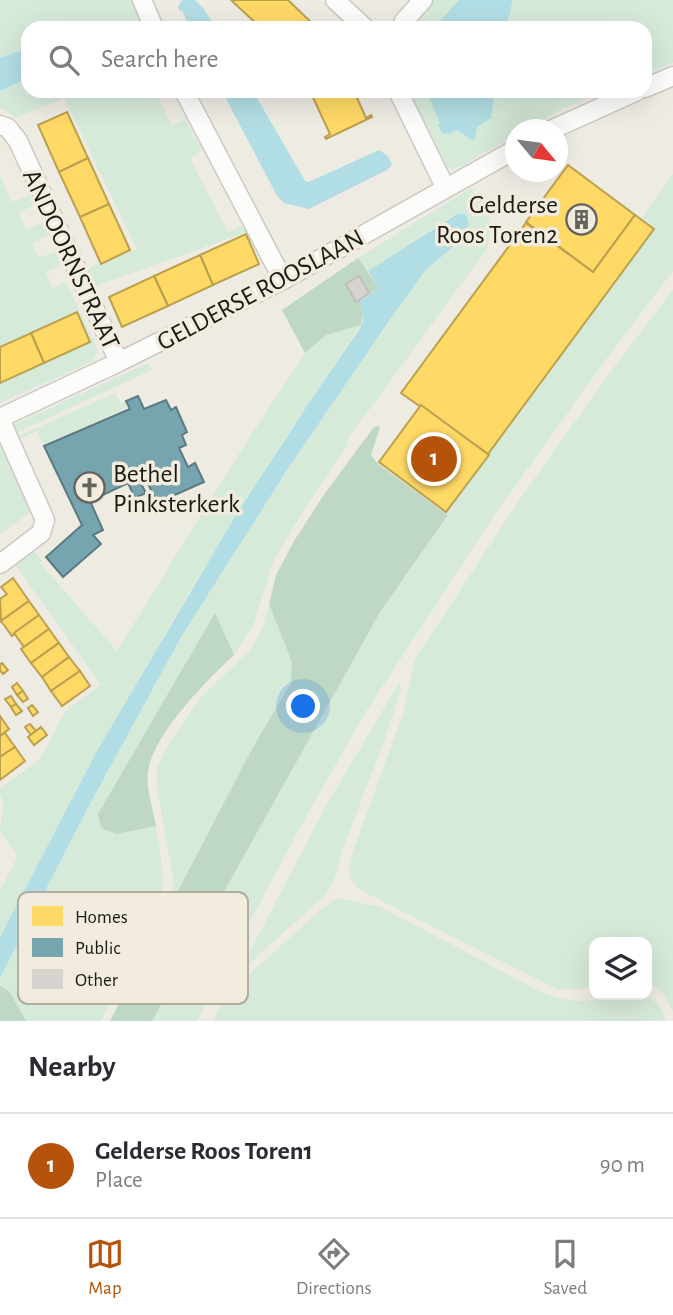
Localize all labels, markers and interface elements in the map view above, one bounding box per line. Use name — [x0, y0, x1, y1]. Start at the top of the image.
search box — [21, 21, 652, 98]
icon: search — [45, 41, 83, 79]
text: Search here — [101, 46, 219, 72]
north arrow — [505, 119, 568, 182]
street label: ANDOORNSTRAAT — [18, 165, 124, 354]
place label: Gelderse Roos Toren2 — [436, 192, 558, 248]
building icon: Gelderse Roos Toren2 — [564, 202, 598, 236]
street label: GELDERSE ROOSLAAN — [153, 224, 368, 355]
pin: 1 — [411, 433, 457, 485]
place label: Bethel Pinksterkerk — [113, 461, 240, 517]
church icon: Bethel Pinksterkerk — [73, 471, 107, 505]
your location — [286, 689, 320, 723]
legend — [18, 892, 248, 1004]
text: Homes — [75, 908, 128, 927]
map controls — [589, 937, 652, 1000]
button: layers — [589, 937, 652, 1000]
text: Public — [75, 939, 121, 958]
text: Other — [75, 971, 118, 990]
text: Nearby — [28, 1052, 116, 1082]
text: Gelderse Roos Toren1 — [95, 1138, 313, 1164]
text: 1 — [47, 1154, 55, 1177]
text: 90 m — [600, 1154, 645, 1177]
text: Place — [95, 1169, 143, 1192]
tab: Map — [86, 1235, 124, 1300]
tab: Directions — [296, 1235, 372, 1300]
tab: Saved — [544, 1235, 587, 1300]

